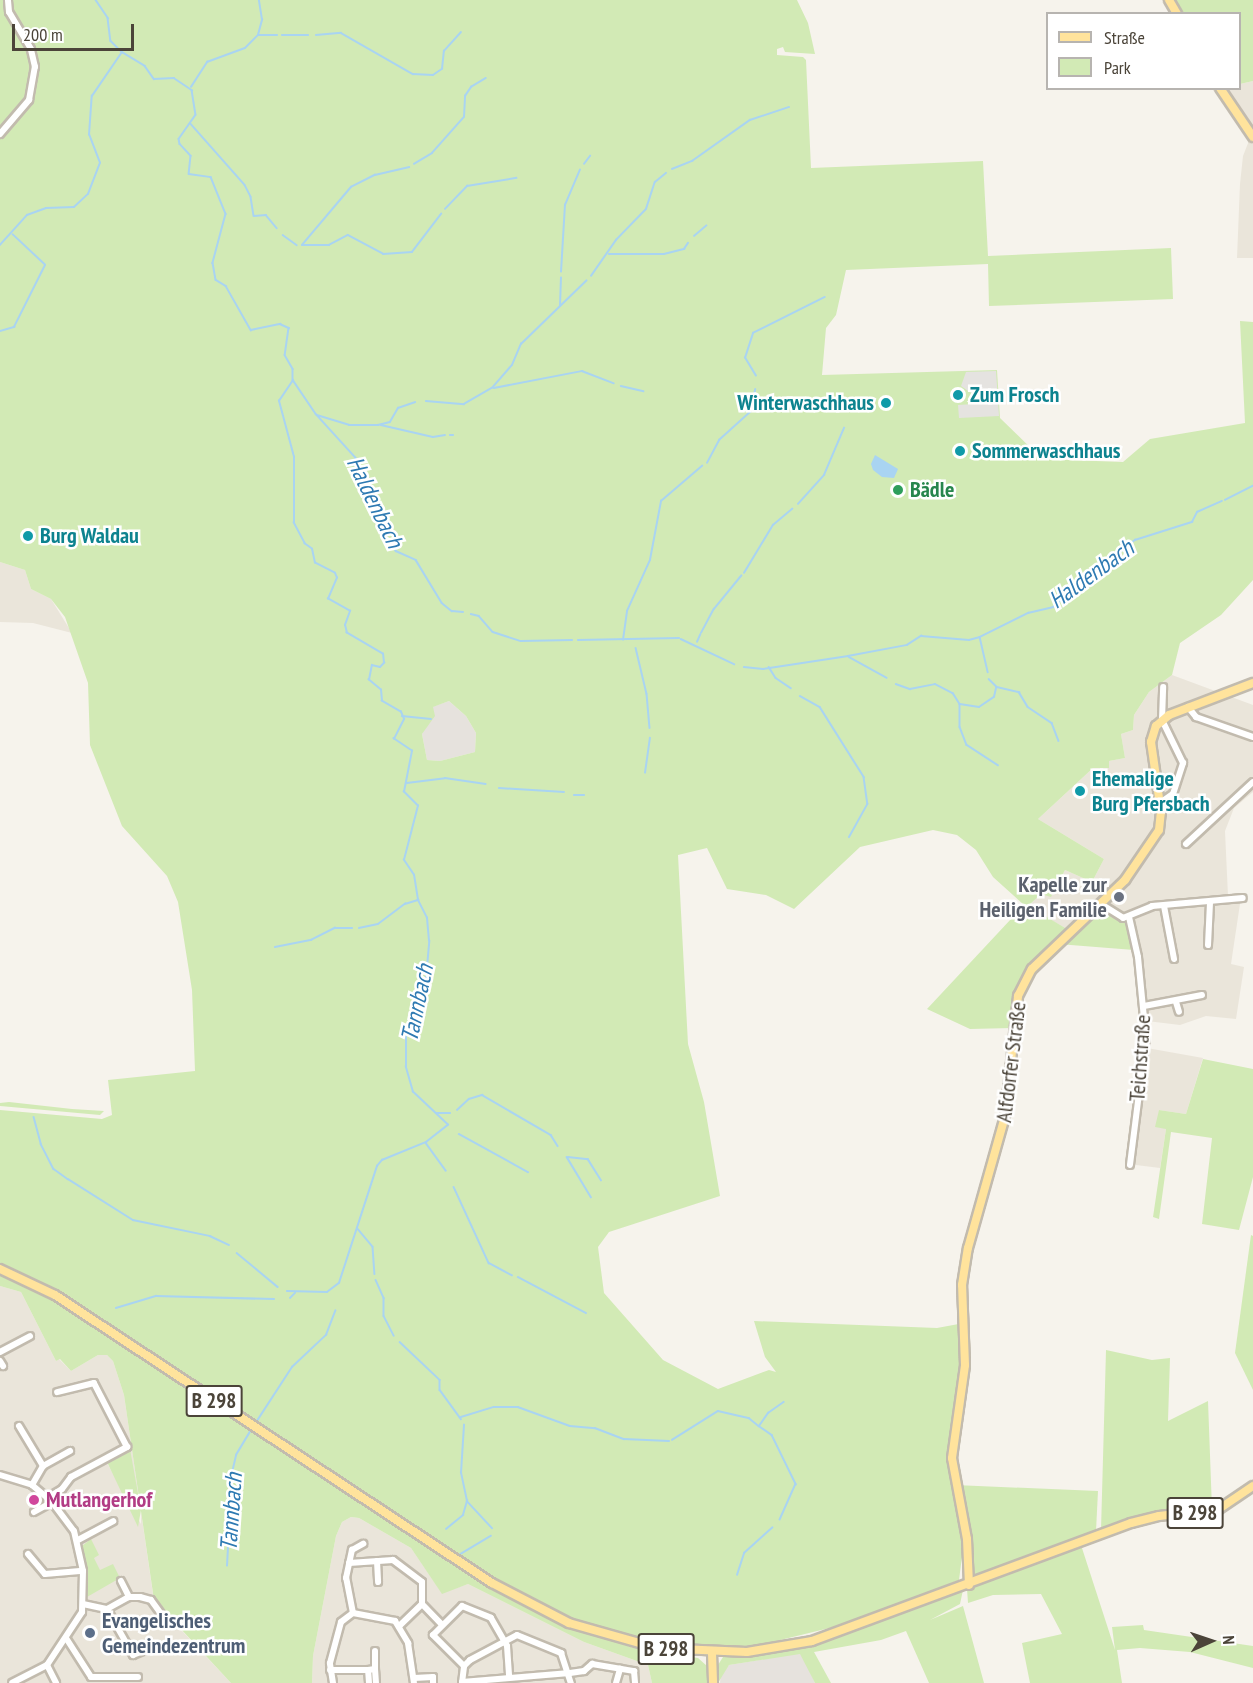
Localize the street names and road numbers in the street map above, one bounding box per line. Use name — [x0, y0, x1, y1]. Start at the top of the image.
street label: Alfdorfer Straße — [990, 1000, 1032, 1124]
street label: Teichstraße — [1124, 1014, 1156, 1102]
road number: B 298 — [186, 1383, 242, 1419]
road number: B 298 — [1166, 1495, 1224, 1531]
road number: B 298 — [638, 1631, 694, 1667]

